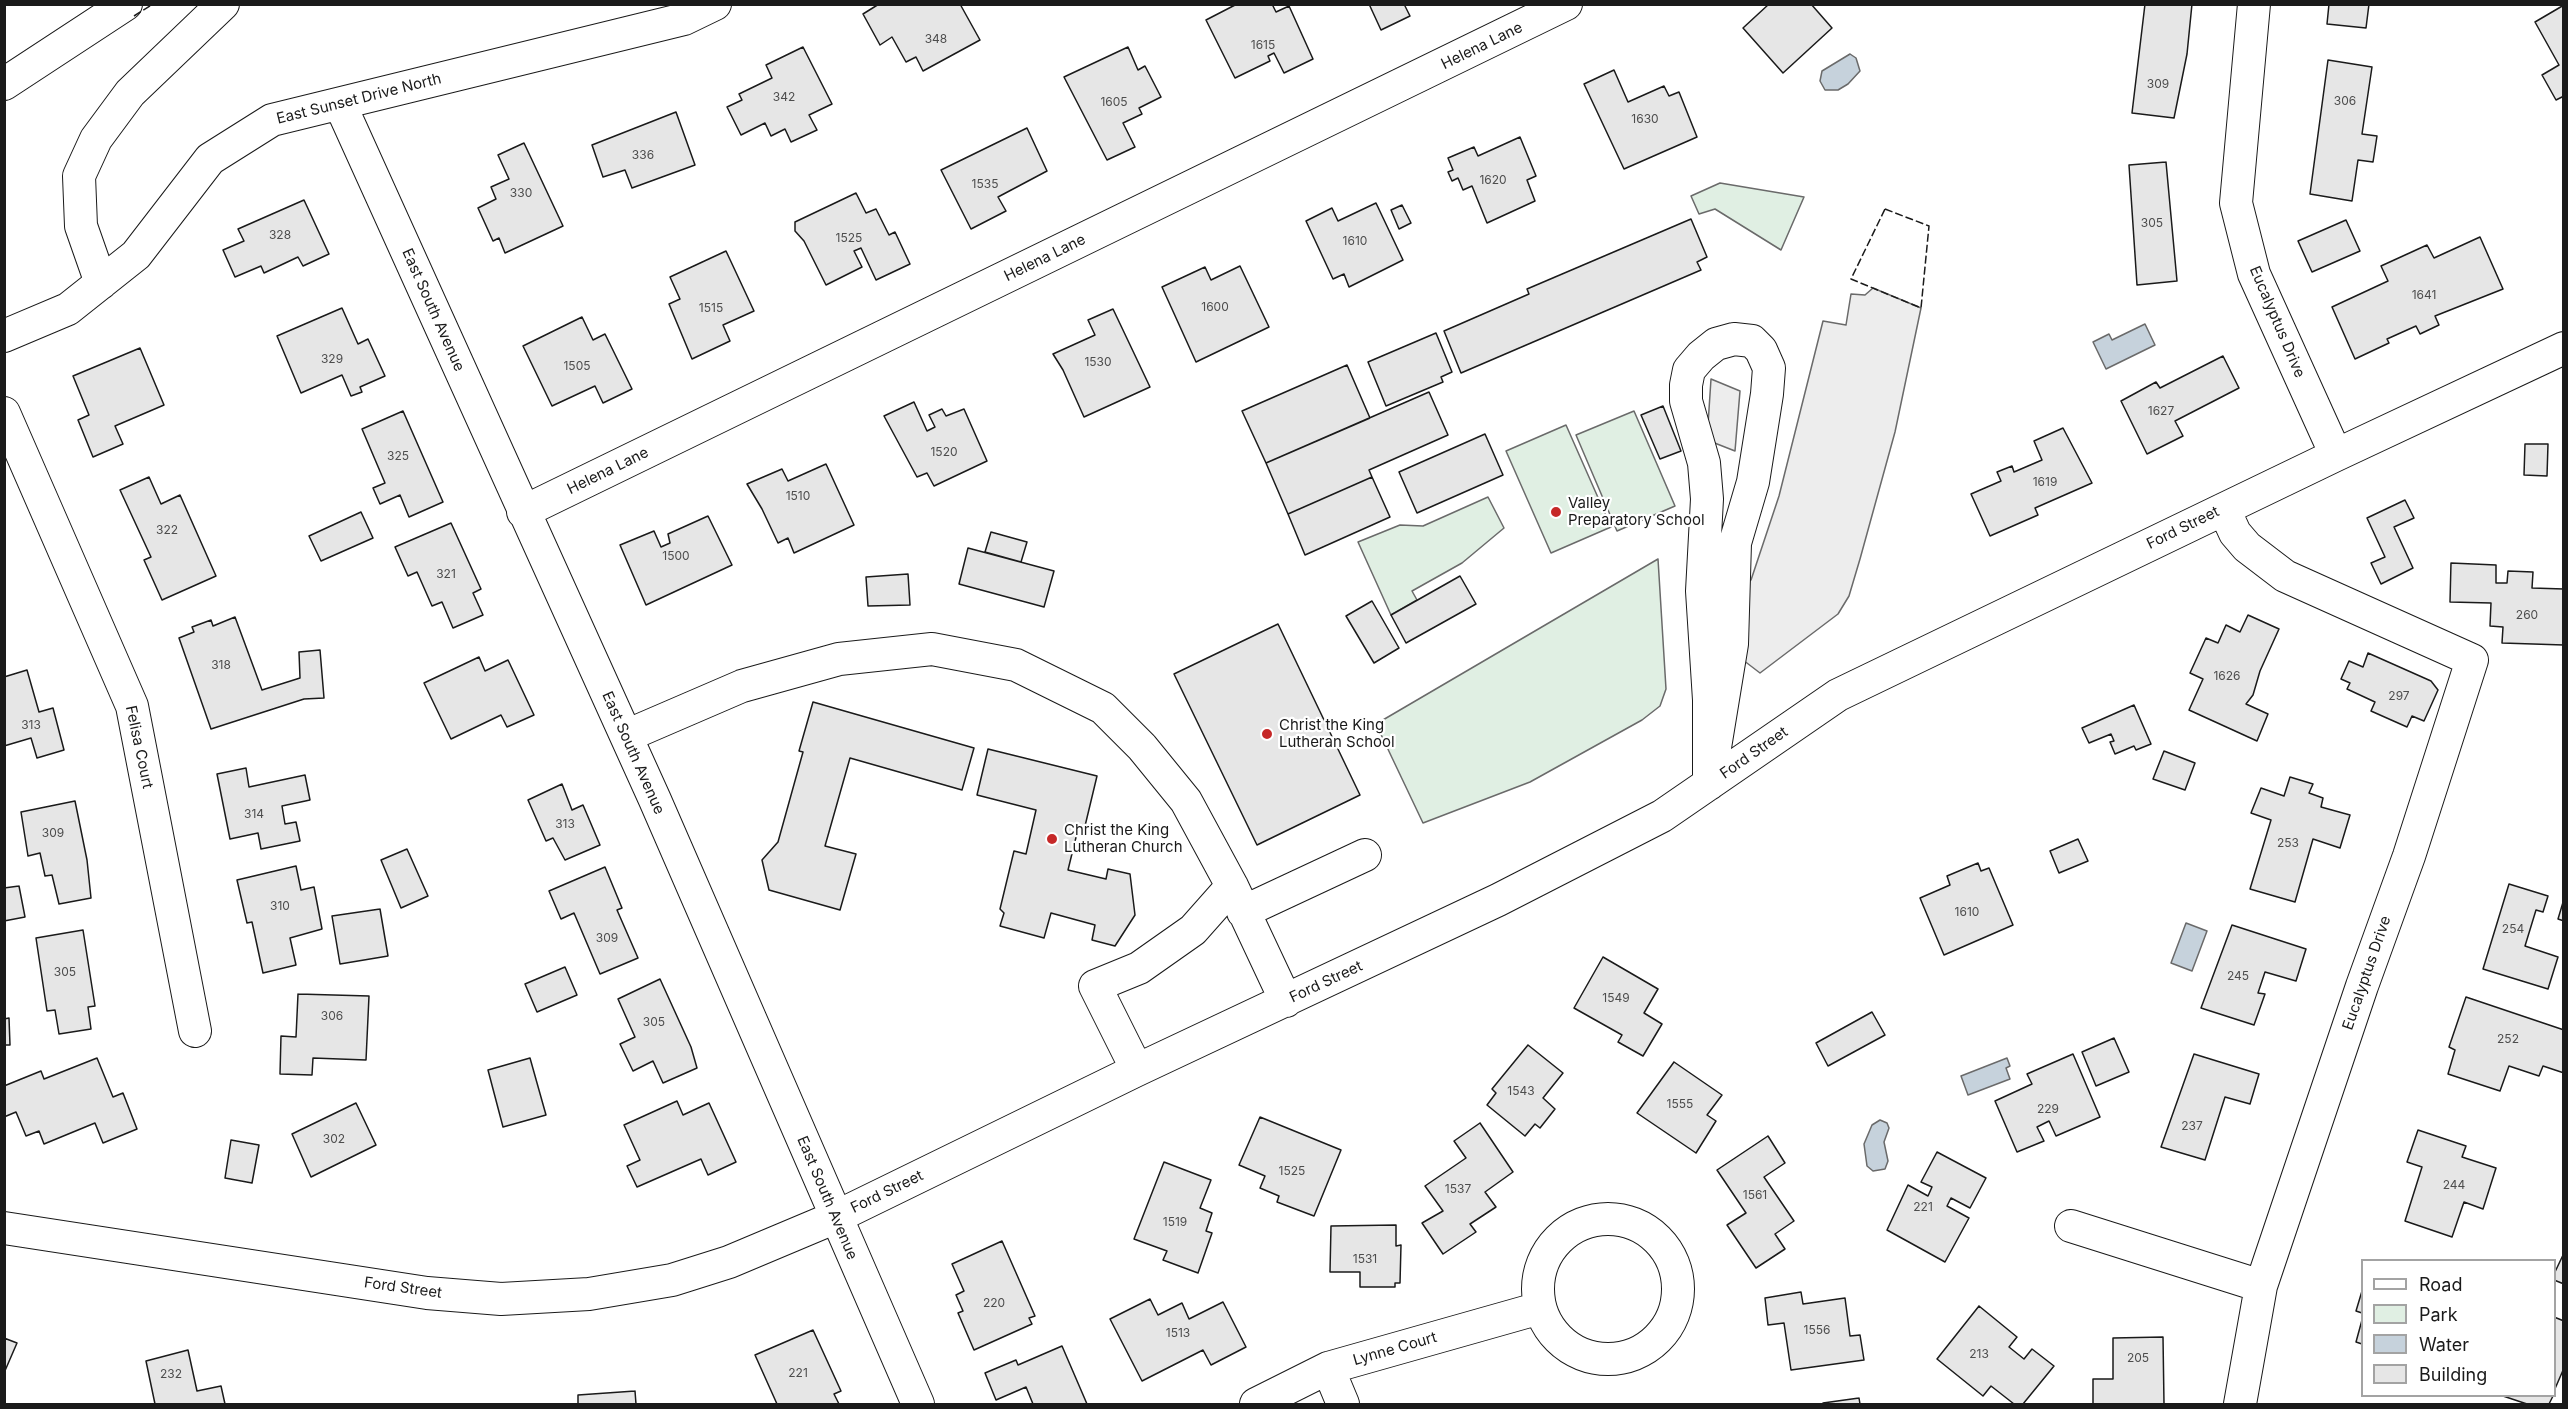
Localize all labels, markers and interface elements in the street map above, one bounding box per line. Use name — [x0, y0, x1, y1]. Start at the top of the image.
street label: Helena Lane — [1438, 19, 1526, 73]
house number: 348 — [925, 32, 947, 46]
house number: 1615 — [1251, 38, 1275, 52]
street label: East Sunset Drive North — [275, 70, 443, 128]
house number: 309 — [2147, 77, 2169, 91]
house number: 342 — [773, 90, 795, 104]
house number: 306 — [2334, 94, 2356, 108]
house number: 1605 — [1100, 95, 1128, 109]
house number: 1630 — [1631, 112, 1659, 126]
house number: 336 — [632, 148, 654, 162]
house number: 1620 — [1479, 173, 1507, 187]
house number: 1535 — [972, 177, 998, 191]
house number: 330 — [510, 186, 532, 200]
house number: 305 — [2141, 216, 2163, 230]
house number: 328 — [269, 228, 291, 242]
house number: 1525 — [836, 231, 862, 245]
street label: Helena Lane — [1001, 231, 1089, 285]
house number: 1610 — [1343, 234, 1367, 248]
street label: East South Avenue — [398, 246, 468, 374]
street label: Eucalyptus Drive — [2245, 263, 2309, 381]
house number: 1641 — [2412, 288, 2436, 302]
house number: 1600 — [1201, 300, 1229, 314]
house number: 1515 — [699, 301, 723, 315]
house number: 329 — [321, 352, 343, 366]
house number: 1530 — [1084, 355, 1112, 369]
house number: 1505 — [563, 359, 591, 373]
house number: 1627 — [2148, 404, 2174, 418]
street label: Helena Lane — [564, 444, 652, 498]
house number: 1520 — [930, 445, 958, 459]
house number: 325 — [387, 449, 409, 463]
house number: 1619 — [2033, 475, 2057, 489]
house number: 1510 — [786, 489, 810, 503]
place label: Valley Preparatory School — [1568, 494, 1705, 529]
street label: Ford Street — [2144, 503, 2222, 553]
marker: Valley Preparatory School — [1549, 505, 1563, 519]
house number: 322 — [156, 523, 178, 537]
house number: 1500 — [662, 549, 690, 563]
house number: 321 — [436, 567, 456, 581]
house number: 260 — [2516, 608, 2538, 622]
house number: 318 — [211, 658, 231, 672]
house number: 1626 — [2213, 669, 2241, 683]
street label: East South Avenue — [598, 689, 668, 817]
house number: 297 — [2388, 689, 2410, 703]
street label: Felisa Court — [121, 704, 157, 790]
place label: Christ the King Lutheran School — [1279, 716, 1395, 751]
house number: 313 — [21, 718, 41, 732]
street label: Ford Street — [1717, 723, 1791, 783]
marker: Christ the King Lutheran School — [1260, 727, 1274, 741]
house number: 314 — [244, 807, 264, 821]
house number: 313 — [555, 817, 575, 831]
place label: Christ the King Lutheran Church — [1064, 821, 1183, 856]
house number: 309 — [42, 826, 64, 840]
marker: Christ the King Lutheran Church — [1045, 832, 1059, 846]
house number: 253 — [2277, 836, 2299, 850]
house number: 310 — [270, 899, 290, 913]
house number: 1610 — [1955, 905, 1979, 919]
street label: Eucalyptus Drive — [2339, 914, 2395, 1032]
house number: 254 — [2502, 922, 2524, 936]
house number: 309 — [596, 931, 618, 945]
street label: Ford Street — [1287, 957, 1365, 1007]
house number: 305 — [54, 965, 76, 979]
house number: 245 — [2227, 969, 2249, 983]
house number: 1549 — [1602, 991, 1630, 1005]
house number: 306 — [321, 1009, 343, 1023]
house number: 305 — [643, 1015, 665, 1029]
house number: 252 — [2497, 1032, 2519, 1046]
house number: 1543 — [1507, 1084, 1535, 1098]
house number: 1555 — [1667, 1097, 1693, 1111]
house number: 229 — [2037, 1102, 2059, 1116]
house number: 237 — [2181, 1119, 2203, 1133]
house number: 302 — [323, 1132, 345, 1146]
street label: East South Avenue — [793, 1133, 861, 1263]
house number: 1525 — [1279, 1164, 1305, 1178]
street label: Ford Street — [848, 1167, 926, 1217]
house number: 244 — [2443, 1178, 2465, 1192]
house number: 1537 — [1445, 1182, 1471, 1196]
house number: 1561 — [1743, 1188, 1767, 1202]
house number: 221 — [1913, 1200, 1933, 1214]
house number: 1519 — [1163, 1215, 1187, 1229]
house number: 1531 — [1353, 1252, 1377, 1266]
legend — [2361, 1259, 2556, 1397]
street label: Ford Street — [363, 1274, 443, 1302]
text: Road — [2419, 1274, 2462, 1295]
house number: 220 — [983, 1296, 1005, 1310]
text: Park — [2419, 1304, 2458, 1325]
house number: 1556 — [1804, 1323, 1830, 1337]
house number: 1513 — [1166, 1326, 1190, 1340]
street label: Lynne Court — [1351, 1328, 1439, 1370]
text: Water — [2419, 1334, 2469, 1355]
house number: 213 — [1969, 1347, 1989, 1361]
house number: 205 — [2127, 1351, 2149, 1365]
text: Building — [2419, 1364, 2487, 1385]
house number: 221 — [788, 1366, 808, 1380]
house number: 232 — [160, 1367, 182, 1381]

